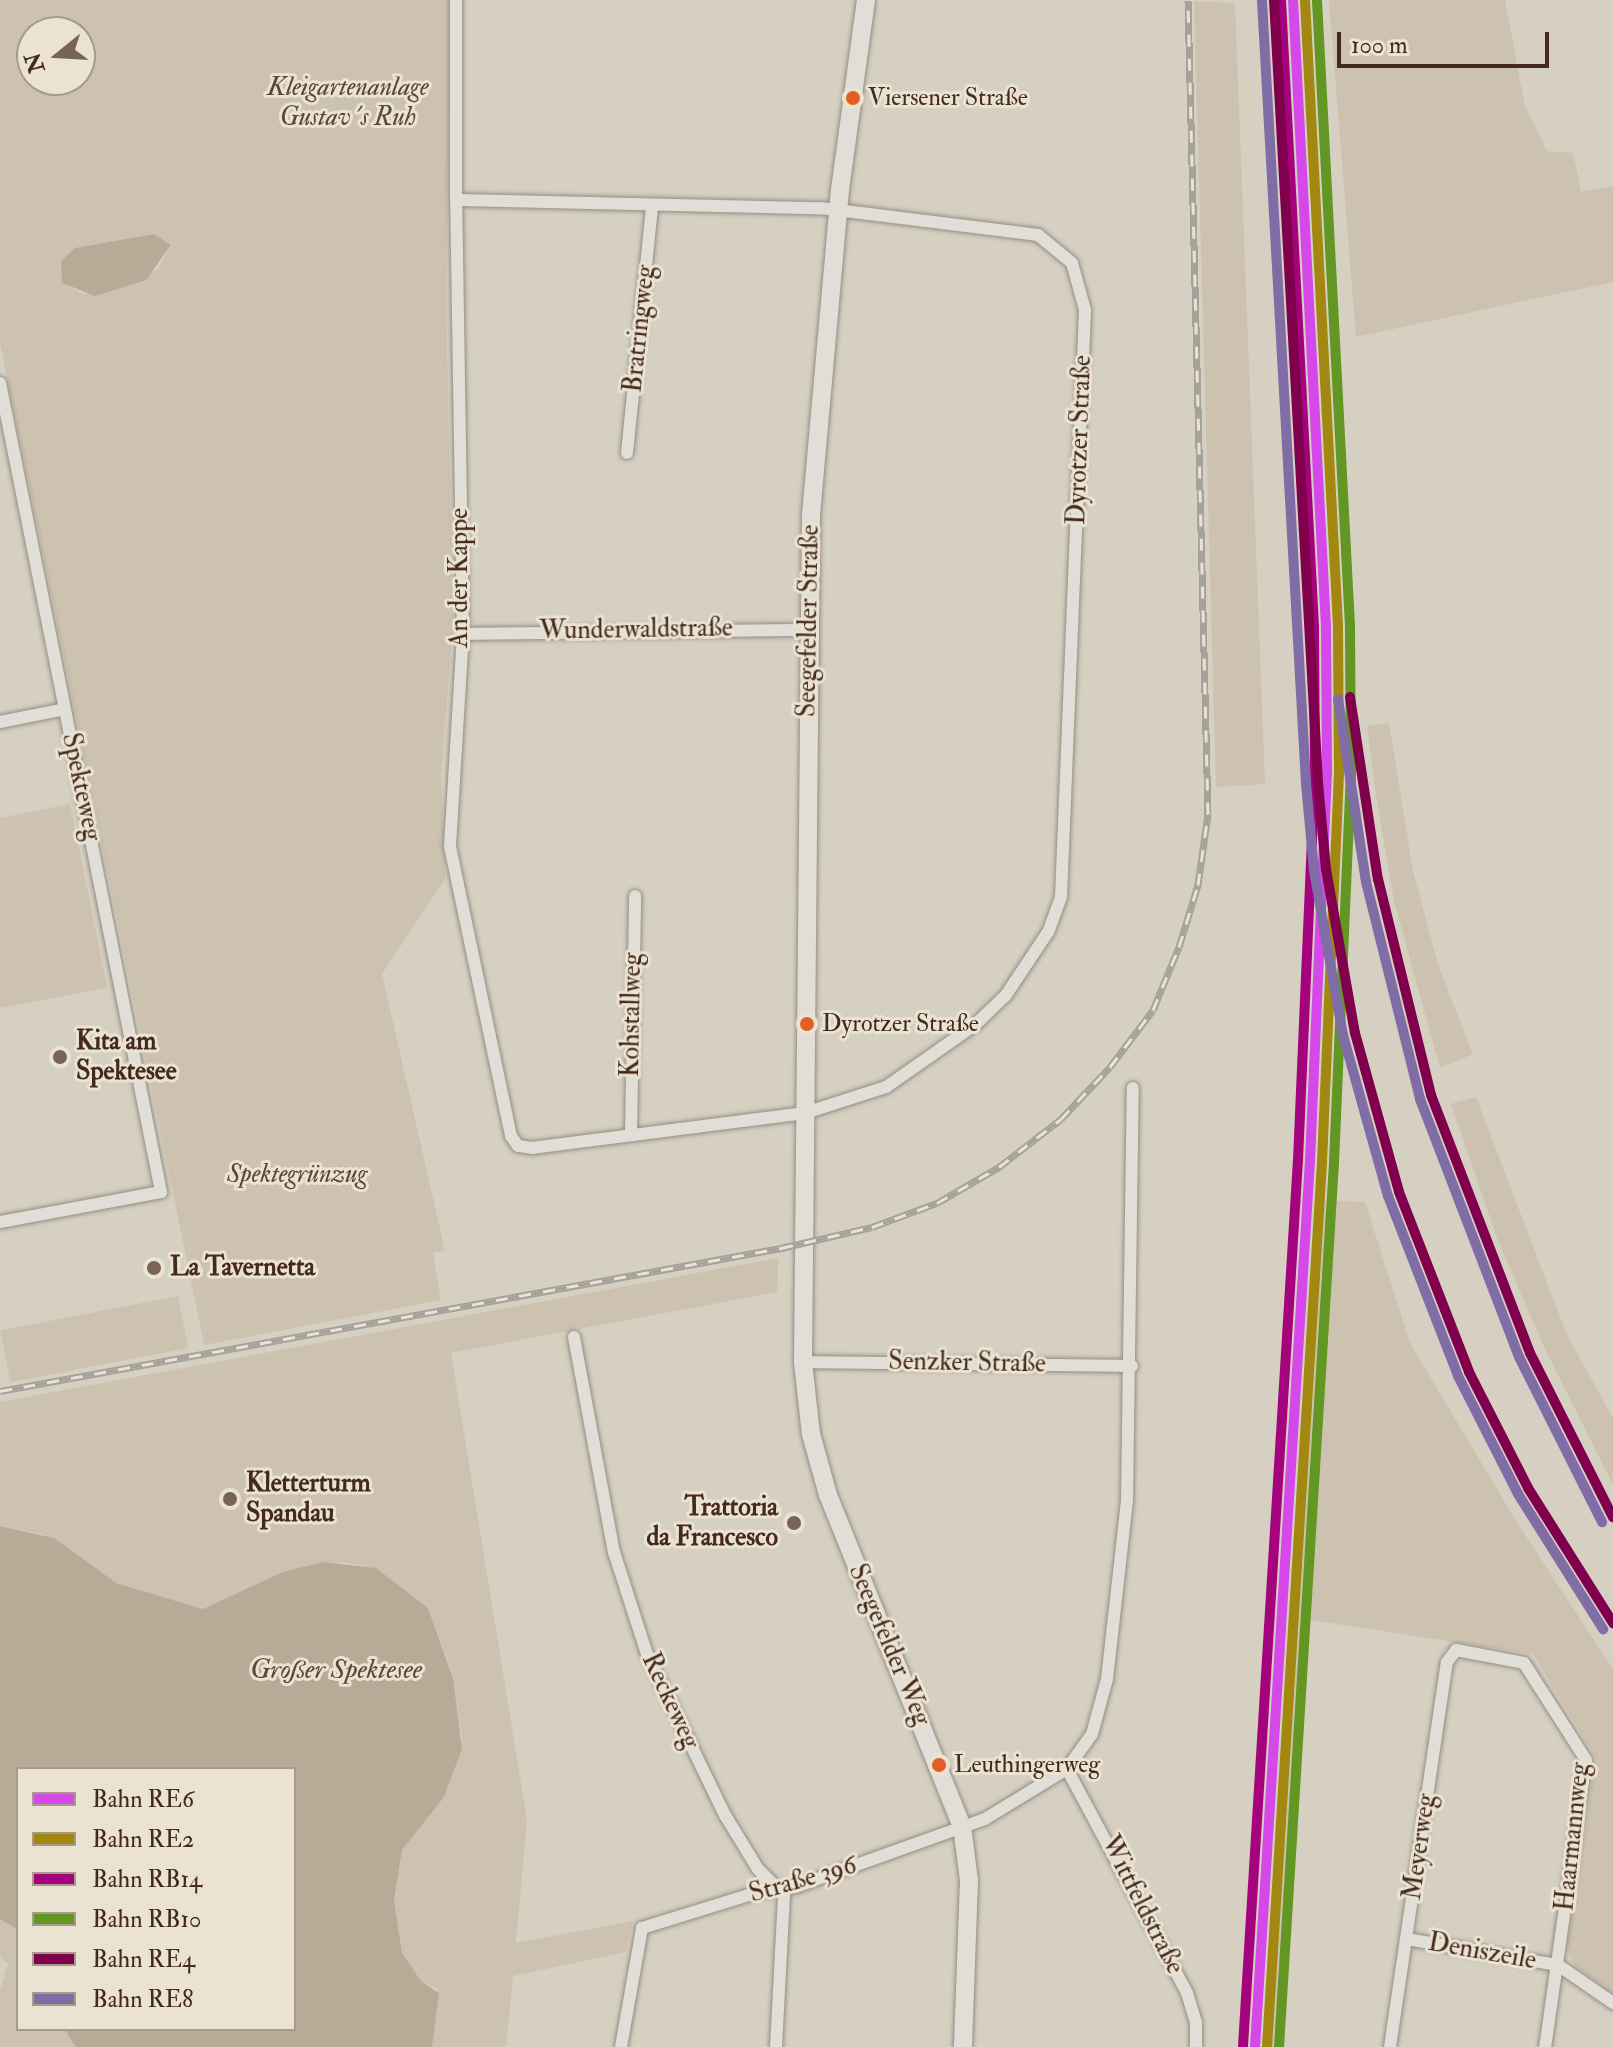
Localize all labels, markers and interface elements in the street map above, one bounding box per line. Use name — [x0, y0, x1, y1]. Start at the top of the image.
north arrow — [16, 16, 96, 96]
scale bar — [1341, 16, 1553, 66]
text: 100 m — [1351, 30, 1408, 61]
text: N — [19, 49, 51, 77]
park label: Kleigartenanlage Gustav´s Ruh — [267, 72, 429, 134]
place label: Viersener Straße — [868, 84, 1028, 112]
marker: Viersener Straße — [845, 90, 861, 106]
street label: Bratringweg — [618, 264, 662, 394]
street label: Dyrotzer Straße — [1061, 355, 1099, 525]
street label: An der Kappe — [444, 508, 476, 648]
street label: Seegefelder Straße — [792, 524, 826, 718]
street label: Wunderwaldstraße — [539, 613, 733, 647]
street label: Spekteweg — [54, 730, 108, 844]
street label: Kohstallweg — [615, 953, 649, 1077]
place label: Dyrotzer Straße — [822, 1010, 979, 1038]
marker: Dyrotzer Straße — [799, 1016, 815, 1032]
place label: Kita am Spektesee — [76, 1026, 177, 1088]
marker: Kita am Spektesee — [51, 1048, 69, 1066]
park label: Spektegrünzug — [227, 1159, 367, 1191]
place label: La Tavernetta — [170, 1252, 315, 1284]
marker: La Tavernetta — [145, 1259, 163, 1277]
street label: Senzker Straße — [888, 1346, 1046, 1380]
place label: Kletterturm Spandau — [246, 1468, 371, 1530]
marker: Kletterturm Spandau — [221, 1490, 239, 1508]
place label: Trattoria da Francesco — [646, 1492, 778, 1554]
marker: Trattoria da Francesco — [785, 1514, 803, 1532]
street label: Seegefelder Weg — [841, 1560, 937, 1730]
street label: Reckeweg — [634, 1648, 706, 1754]
water label: Großer Spektesee — [250, 1653, 422, 1687]
place label: Leuthingerweg — [954, 1751, 1100, 1779]
marker: Leuthingerweg — [931, 1757, 947, 1773]
street label: Haarmannweg — [1550, 1761, 1596, 1913]
legend — [16, 1767, 296, 2031]
text: Bahn RE6 — [92, 1784, 194, 1815]
street label: Meyerweg — [1397, 1792, 1443, 1902]
text: Bahn RE2 — [92, 1824, 194, 1855]
street label: Wittfeldstraße — [1094, 1831, 1190, 1979]
street label: Straße 396 — [746, 1850, 860, 1910]
text: Bahn RB14 — [92, 1864, 202, 1895]
text: Bahn RB10 — [92, 1904, 201, 1935]
street label: Deniszeile — [1426, 1927, 1538, 1977]
text: Bahn RE4 — [92, 1944, 195, 1975]
text: Bahn RE8 — [92, 1984, 193, 2015]

